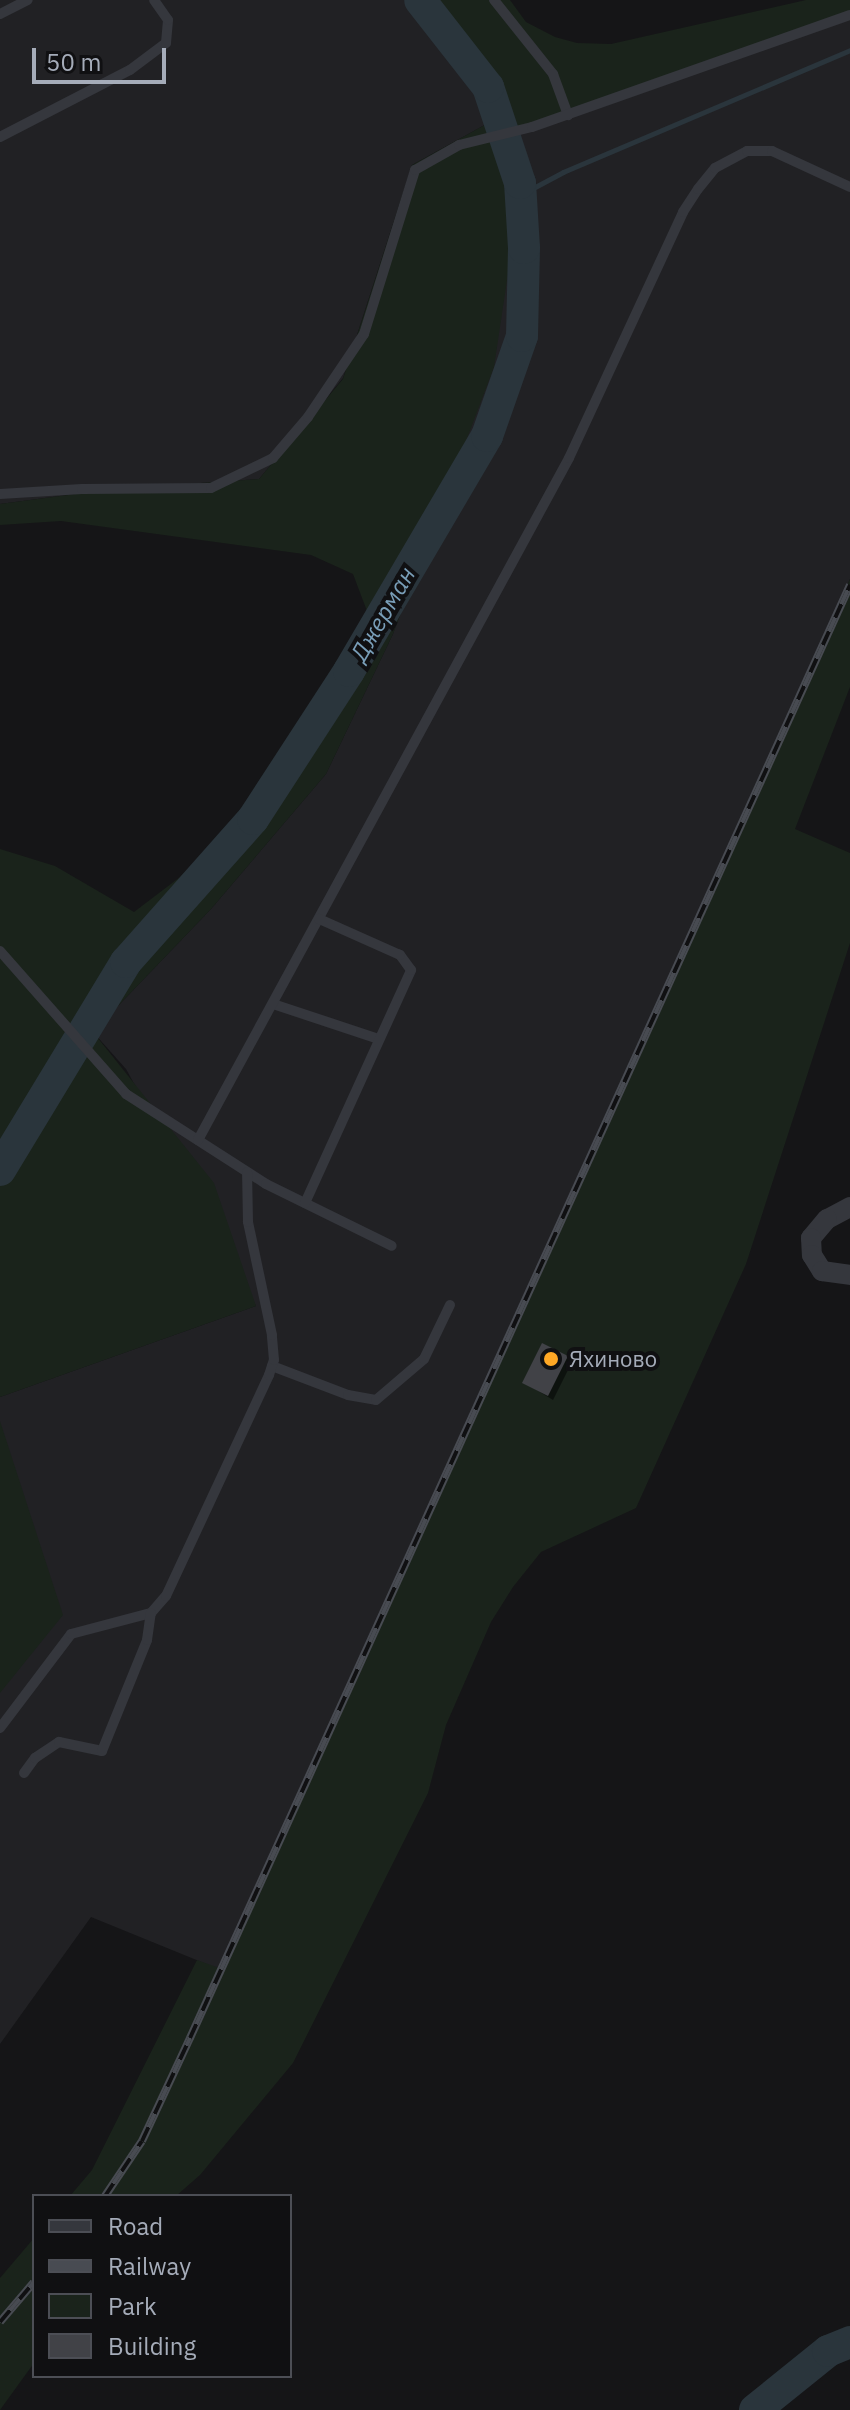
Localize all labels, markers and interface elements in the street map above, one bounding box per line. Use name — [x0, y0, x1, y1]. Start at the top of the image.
scale bar — [36, 32, 170, 82]
text: 50 m — [46, 46, 101, 78]
water label: Джерман — [345, 562, 421, 666]
place label: Яхиново — [569, 1346, 657, 1372]
marker: Яхиново — [540, 1348, 562, 1370]
legend — [32, 2194, 292, 2378]
text: Road — [108, 2210, 163, 2242]
text: Railway — [108, 2250, 191, 2282]
text: Park — [108, 2290, 157, 2322]
text: Building — [108, 2330, 196, 2362]

